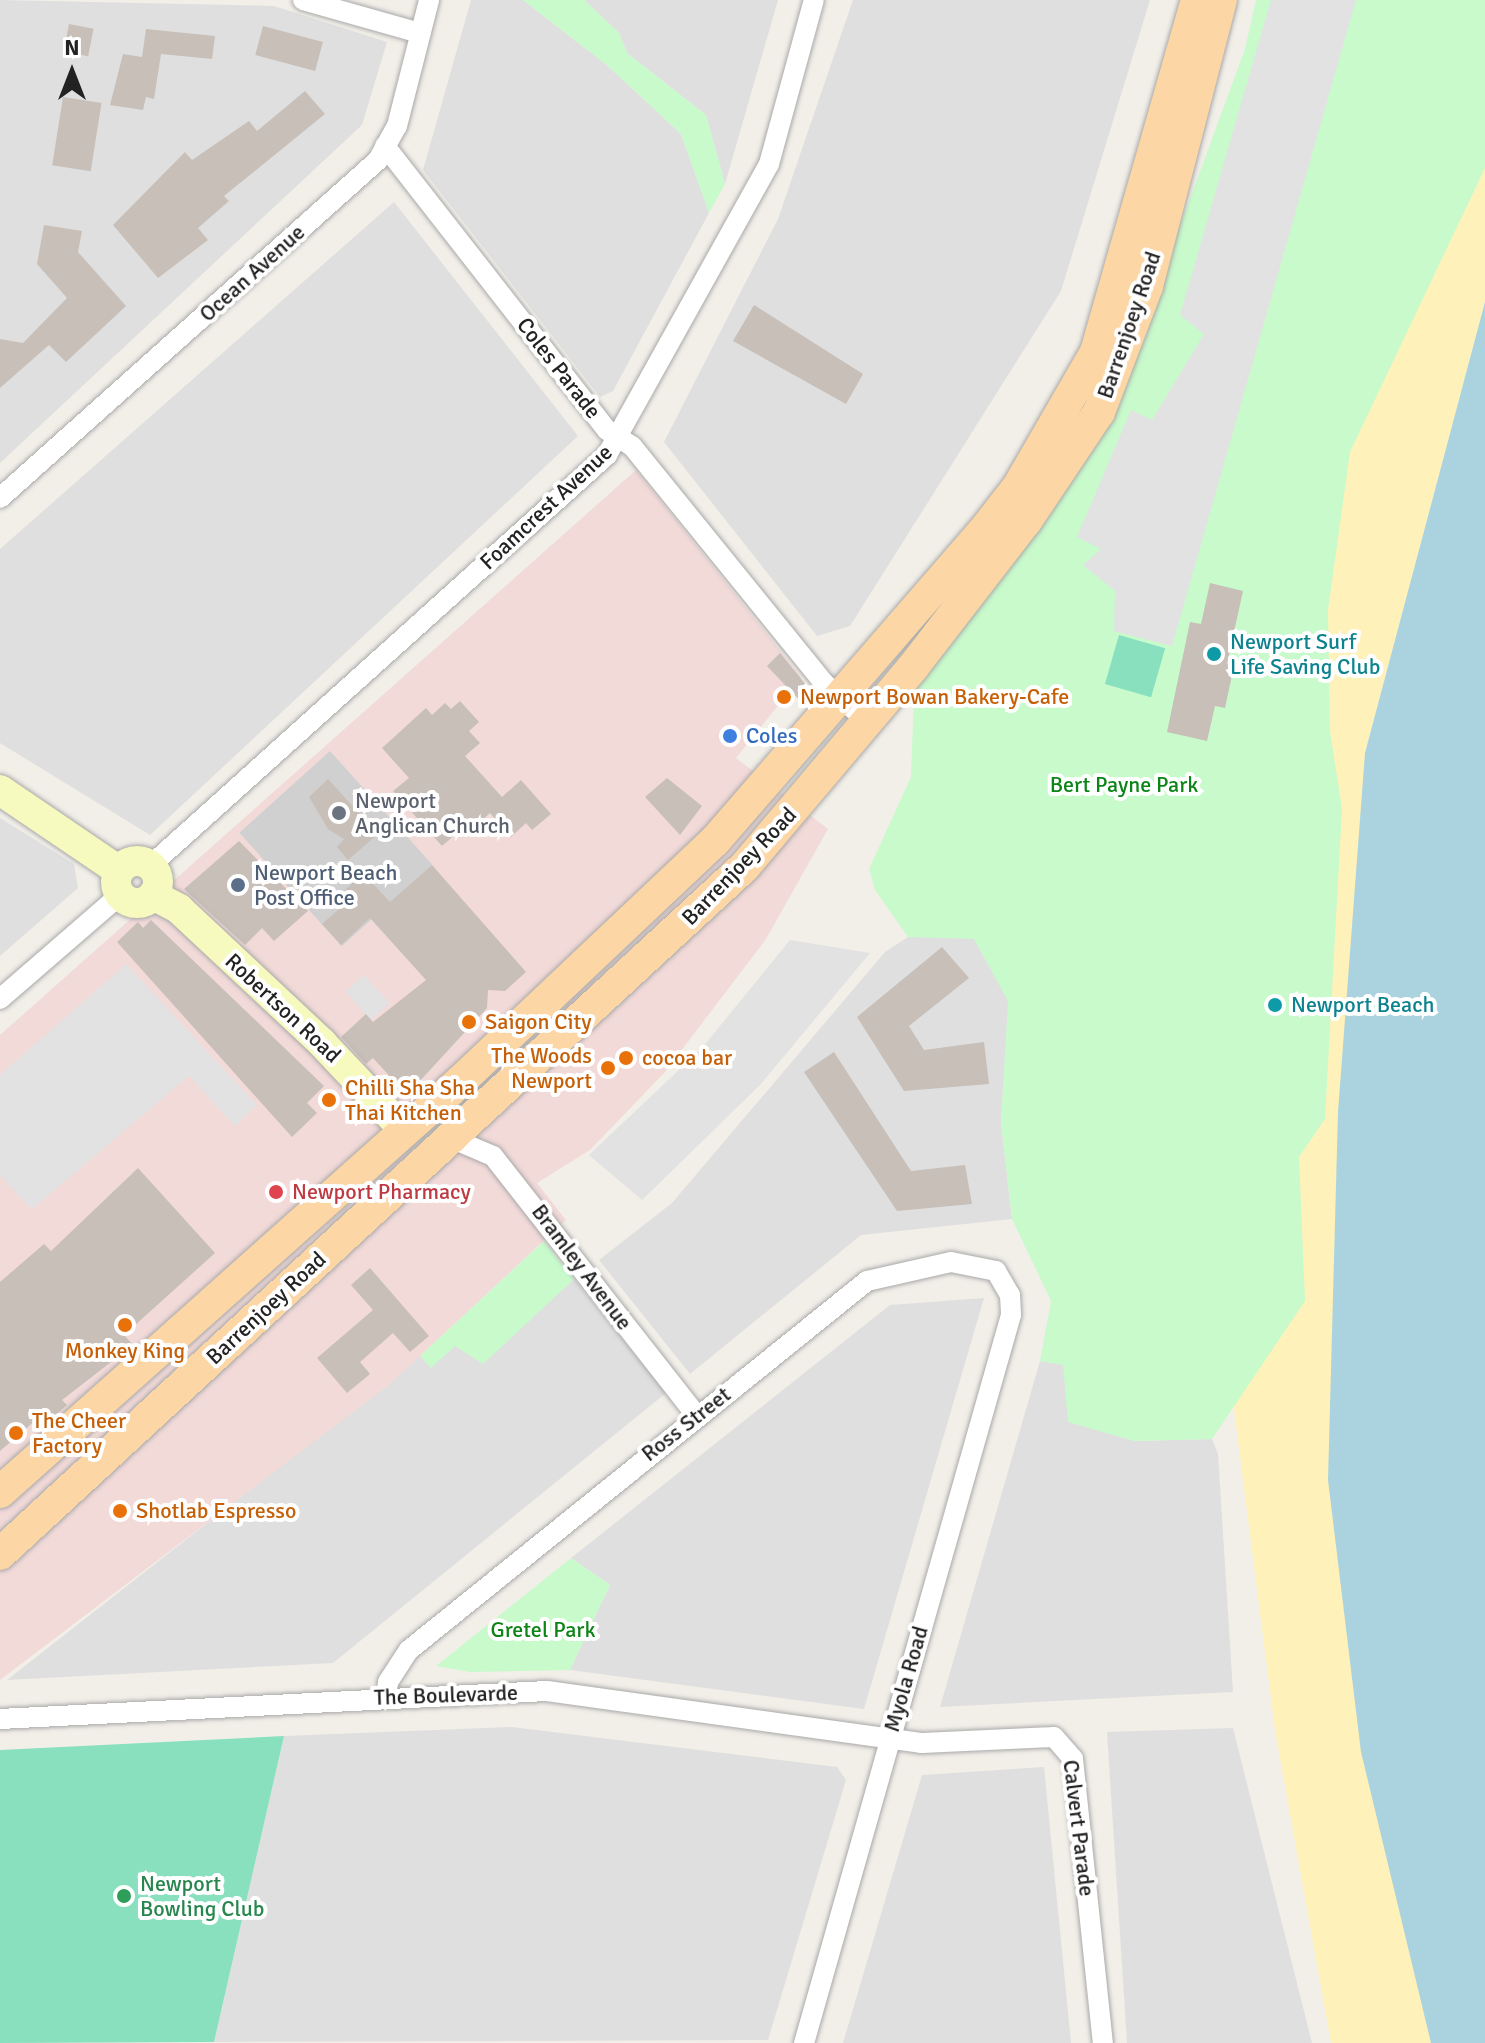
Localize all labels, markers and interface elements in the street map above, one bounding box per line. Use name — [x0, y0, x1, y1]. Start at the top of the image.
north arrow — [32, 32, 112, 112]
text: N — [64, 34, 80, 61]
street label: Ocean Avenue — [194, 219, 310, 327]
street label: Barrenjoey Road — [1091, 248, 1167, 402]
street label: Coles Parade — [511, 312, 607, 424]
street label: Foamcrest Avenue — [474, 439, 618, 575]
place label: Newport Surf Life Saving Club — [1230, 628, 1380, 680]
marker: Newport Surf Life Saving Club — [1205, 645, 1223, 663]
place label: Newport Bowan Bakery-Cafe — [800, 684, 1069, 710]
marker: Newport Bowan Bakery-Cafe — [775, 688, 793, 706]
place label: Coles — [746, 723, 797, 749]
marker: Coles — [721, 727, 739, 745]
park label: Bert Payne Park — [1050, 772, 1198, 798]
place label: Newport Anglican Church — [355, 787, 510, 838]
street label: Barrenjoey Road — [676, 802, 802, 930]
marker: Newport Anglican Church — [330, 804, 348, 822]
place label: Newport Beach Post Office — [254, 859, 398, 910]
marker: Newport Beach Post Office — [229, 876, 247, 894]
street label: Robertson Road — [220, 948, 346, 1068]
place label: Newport Beach — [1291, 992, 1435, 1018]
marker: Newport Beach — [1266, 996, 1284, 1014]
place label: Saigon City — [485, 1009, 591, 1035]
marker: Saigon City — [460, 1013, 478, 1031]
place label: The Woods Newport — [491, 1042, 592, 1094]
place label: cocoa bar — [642, 1045, 732, 1071]
marker: cocoa bar — [617, 1049, 635, 1067]
marker: The Woods Newport — [599, 1059, 617, 1077]
place label: Chilli Sha Sha Thai Kitchen — [345, 1074, 475, 1126]
marker: Chilli Sha Sha Thai Kitchen — [320, 1091, 338, 1109]
place label: Newport Pharmacy — [292, 1179, 471, 1205]
marker: Newport Pharmacy — [267, 1183, 285, 1201]
street label: Bramley Avenue — [526, 1199, 638, 1335]
street label: Barrenjoey Road — [201, 1246, 331, 1370]
marker: Monkey King — [116, 1316, 134, 1334]
place label: Monkey King — [65, 1338, 185, 1364]
street label: Ross Street — [636, 1381, 736, 1467]
place label: The Cheer Factory — [32, 1407, 126, 1458]
marker: The Cheer Factory — [7, 1424, 25, 1442]
place label: Shotlab Espresso — [136, 1498, 296, 1524]
marker: Shotlab Espresso — [111, 1502, 129, 1520]
park label: Gretel Park — [491, 1617, 595, 1643]
street label: Myola Road — [878, 1623, 934, 1735]
street label: The Boulevarde — [374, 1679, 518, 1711]
street label: Calvert Parade — [1058, 1758, 1100, 1898]
place label: Newport Bowling Club — [140, 1870, 264, 1922]
marker: Newport Bowling Club — [115, 1887, 133, 1905]

